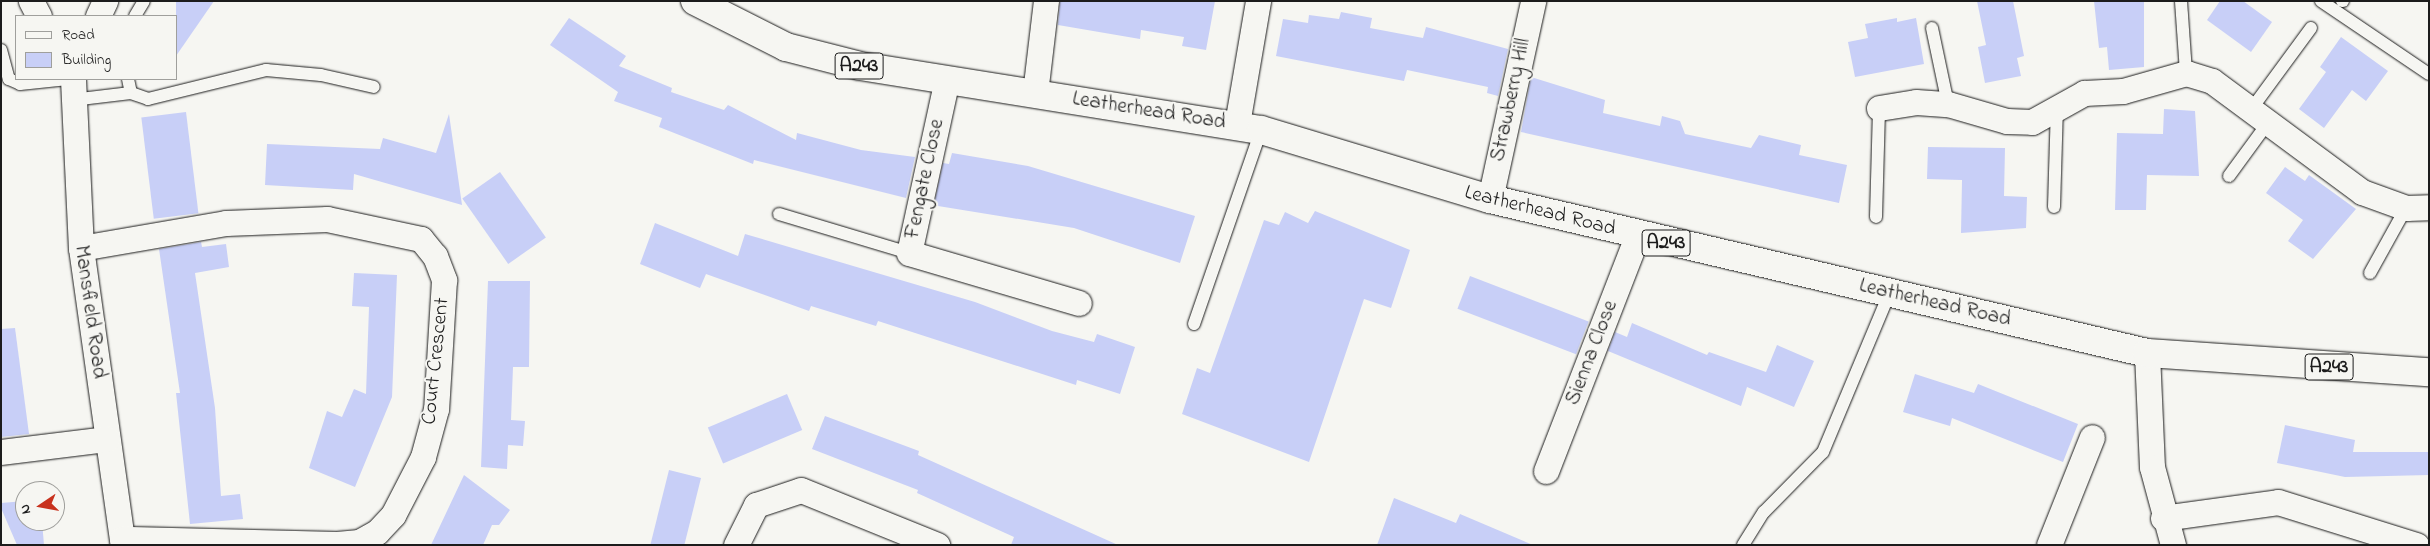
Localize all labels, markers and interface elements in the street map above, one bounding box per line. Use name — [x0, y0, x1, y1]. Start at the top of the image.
legend — [15, 15, 178, 80]
text: Road — [62, 24, 95, 46]
street label: Strawberry Hill — [1486, 36, 1536, 164]
road number: A243 — [834, 48, 884, 84]
text: Building — [62, 49, 111, 71]
street label: Leatherhead Road — [1071, 86, 1227, 136]
street label: Fengate Close — [900, 117, 950, 241]
street label: Leatherhead Road — [1462, 180, 1618, 242]
road number: A243 — [1641, 226, 1691, 260]
street label: Mansfield Road — [68, 244, 112, 380]
street label: Leatherhead Road — [1857, 273, 2013, 333]
street label: Court Crescent — [417, 296, 455, 426]
street label: Sienna Close — [1561, 297, 1623, 409]
road number: A243 — [2304, 350, 2354, 384]
north arrow — [15, 481, 65, 531]
text: N — [15, 502, 37, 516]

